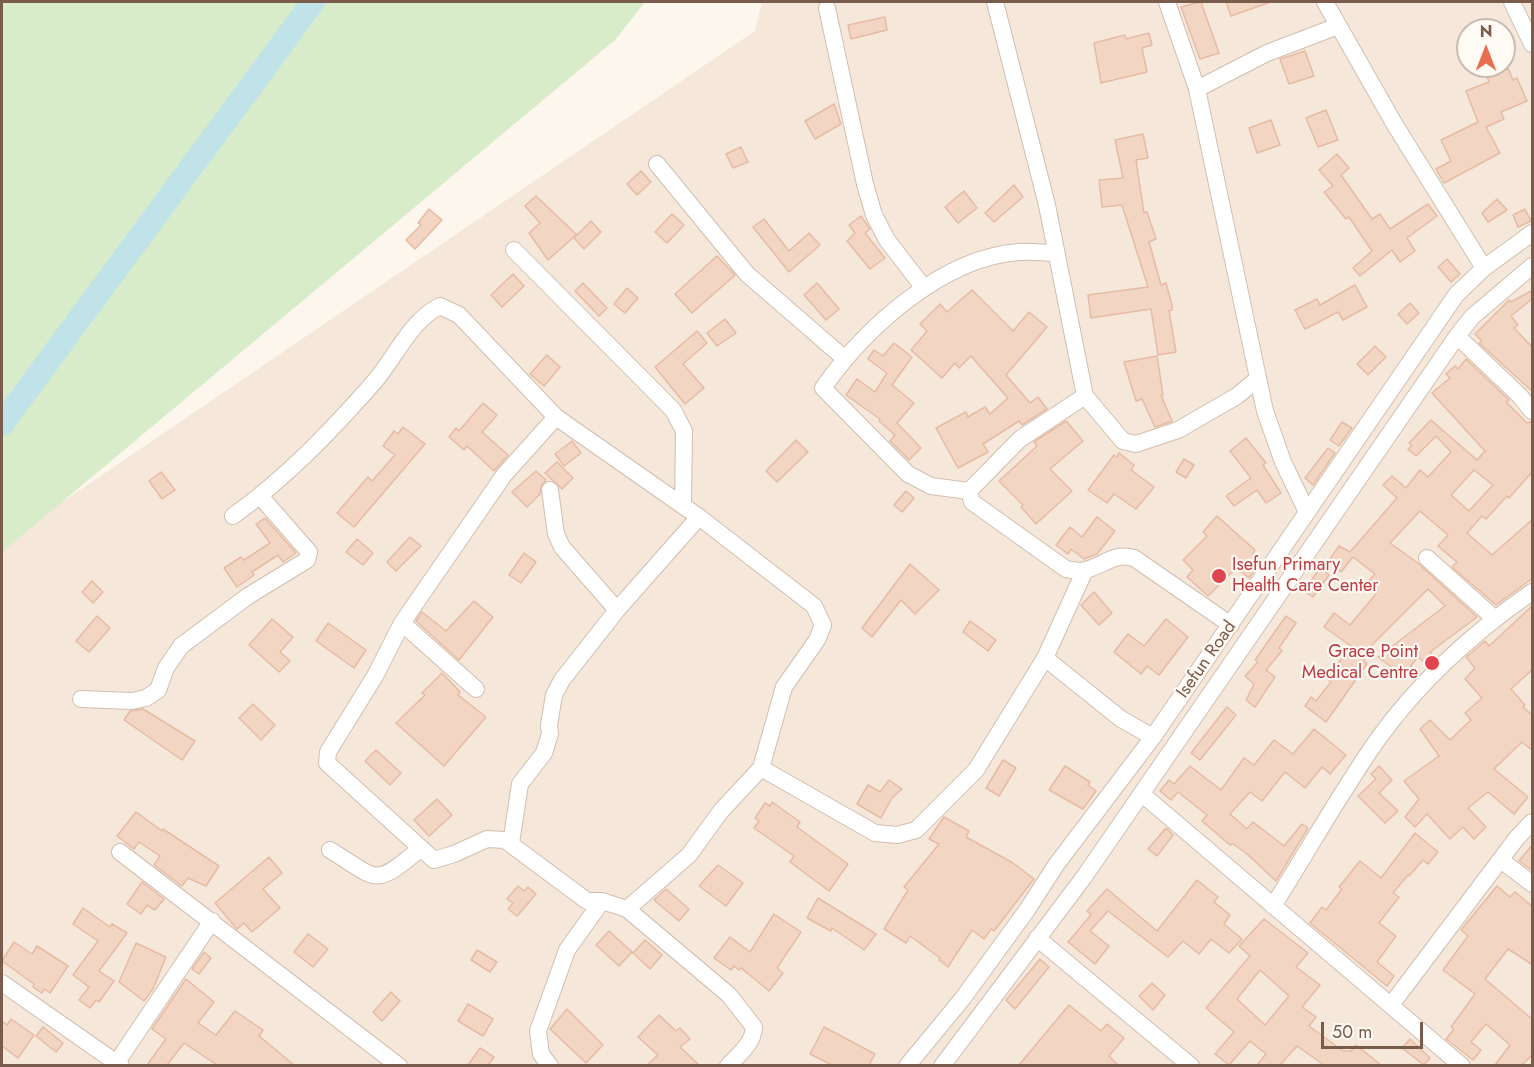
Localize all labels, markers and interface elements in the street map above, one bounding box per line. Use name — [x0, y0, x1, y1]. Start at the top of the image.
north arrow — [1456, 18, 1516, 78]
text: N — [1480, 20, 1492, 43]
place label: Isefun Primary Health Care Center — [1232, 555, 1378, 598]
marker: Isefun Primary Health Care Center — [1210, 567, 1228, 585]
street label: Isefun Road — [1173, 617, 1241, 703]
place label: Grace Point Medical Centre — [1302, 642, 1418, 684]
marker: Grace Point Medical Centre — [1423, 654, 1441, 672]
scale bar — [1324, 1010, 1426, 1048]
text: 50 m — [1332, 1019, 1372, 1045]

